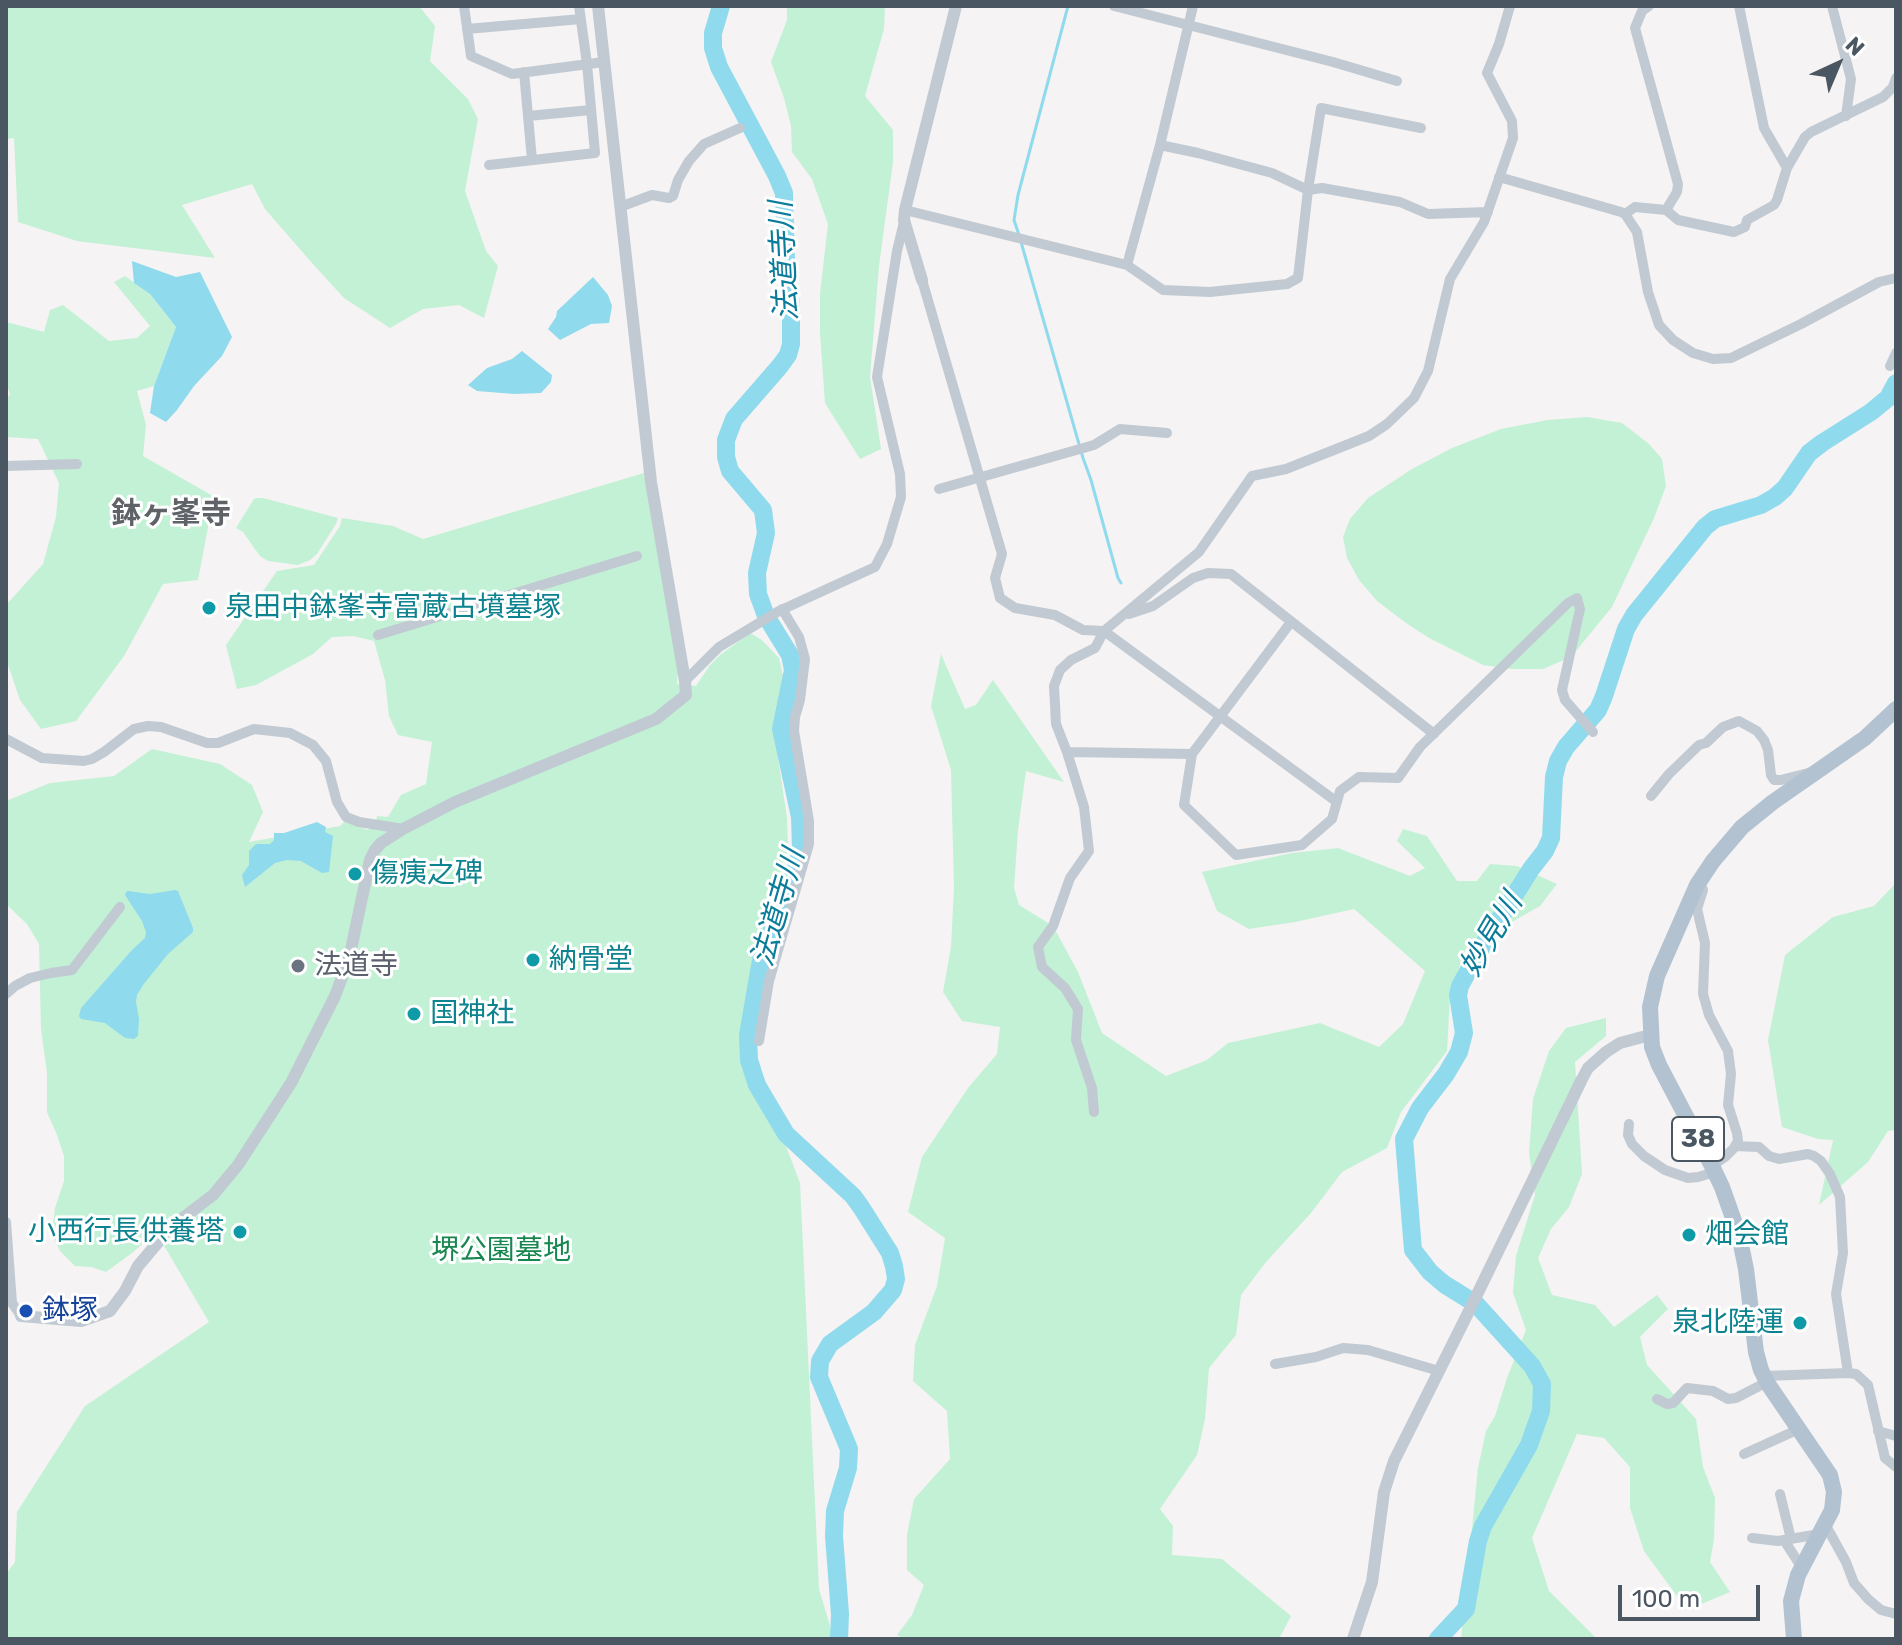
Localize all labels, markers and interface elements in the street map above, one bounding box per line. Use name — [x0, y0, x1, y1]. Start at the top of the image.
north arrow — [1798, 24, 1878, 104]
text: N — [1840, 31, 1870, 62]
water label: 法道寺川 — [764, 200, 806, 322]
district label: 鉢ヶ峯寺 — [111, 496, 231, 532]
place label: 泉田中鉢峯寺富蔵古墳墓塚 — [225, 591, 561, 625]
marker: 泉田中鉢峯寺富蔵古墳墓塚 — [200, 599, 218, 617]
water label: 法道寺川 — [745, 845, 813, 971]
place label: 傷痍之碑 — [371, 857, 483, 891]
marker: 傷痍之碑 — [346, 865, 364, 883]
water label: 妙見川 — [1453, 887, 1531, 983]
place label: 納骨堂 — [549, 943, 633, 977]
place label: 法道寺 — [314, 949, 398, 983]
marker: 納骨堂 — [524, 951, 542, 969]
marker: 法道寺 — [289, 957, 307, 975]
place label: 国神社 — [430, 997, 514, 1031]
marker: 国神社 — [405, 1005, 423, 1023]
road number: 38 — [1672, 1117, 1724, 1161]
place label: 小西行長供養塔 — [28, 1215, 224, 1249]
place label: 畑会館 — [1705, 1218, 1789, 1252]
marker: 小西行長供養塔 — [231, 1223, 249, 1241]
marker: 畑会館 — [1680, 1226, 1698, 1244]
park label: 堺公園墓地 — [431, 1234, 571, 1268]
place label: 鉢塚 — [42, 1294, 98, 1328]
marker: 鉢塚 — [17, 1302, 35, 1320]
place label: 泉北陸運 — [1672, 1306, 1784, 1340]
marker: 泉北陸運 — [1791, 1314, 1809, 1332]
scale bar — [1622, 1569, 1764, 1619]
text: 100 m — [1632, 1585, 1700, 1613]

